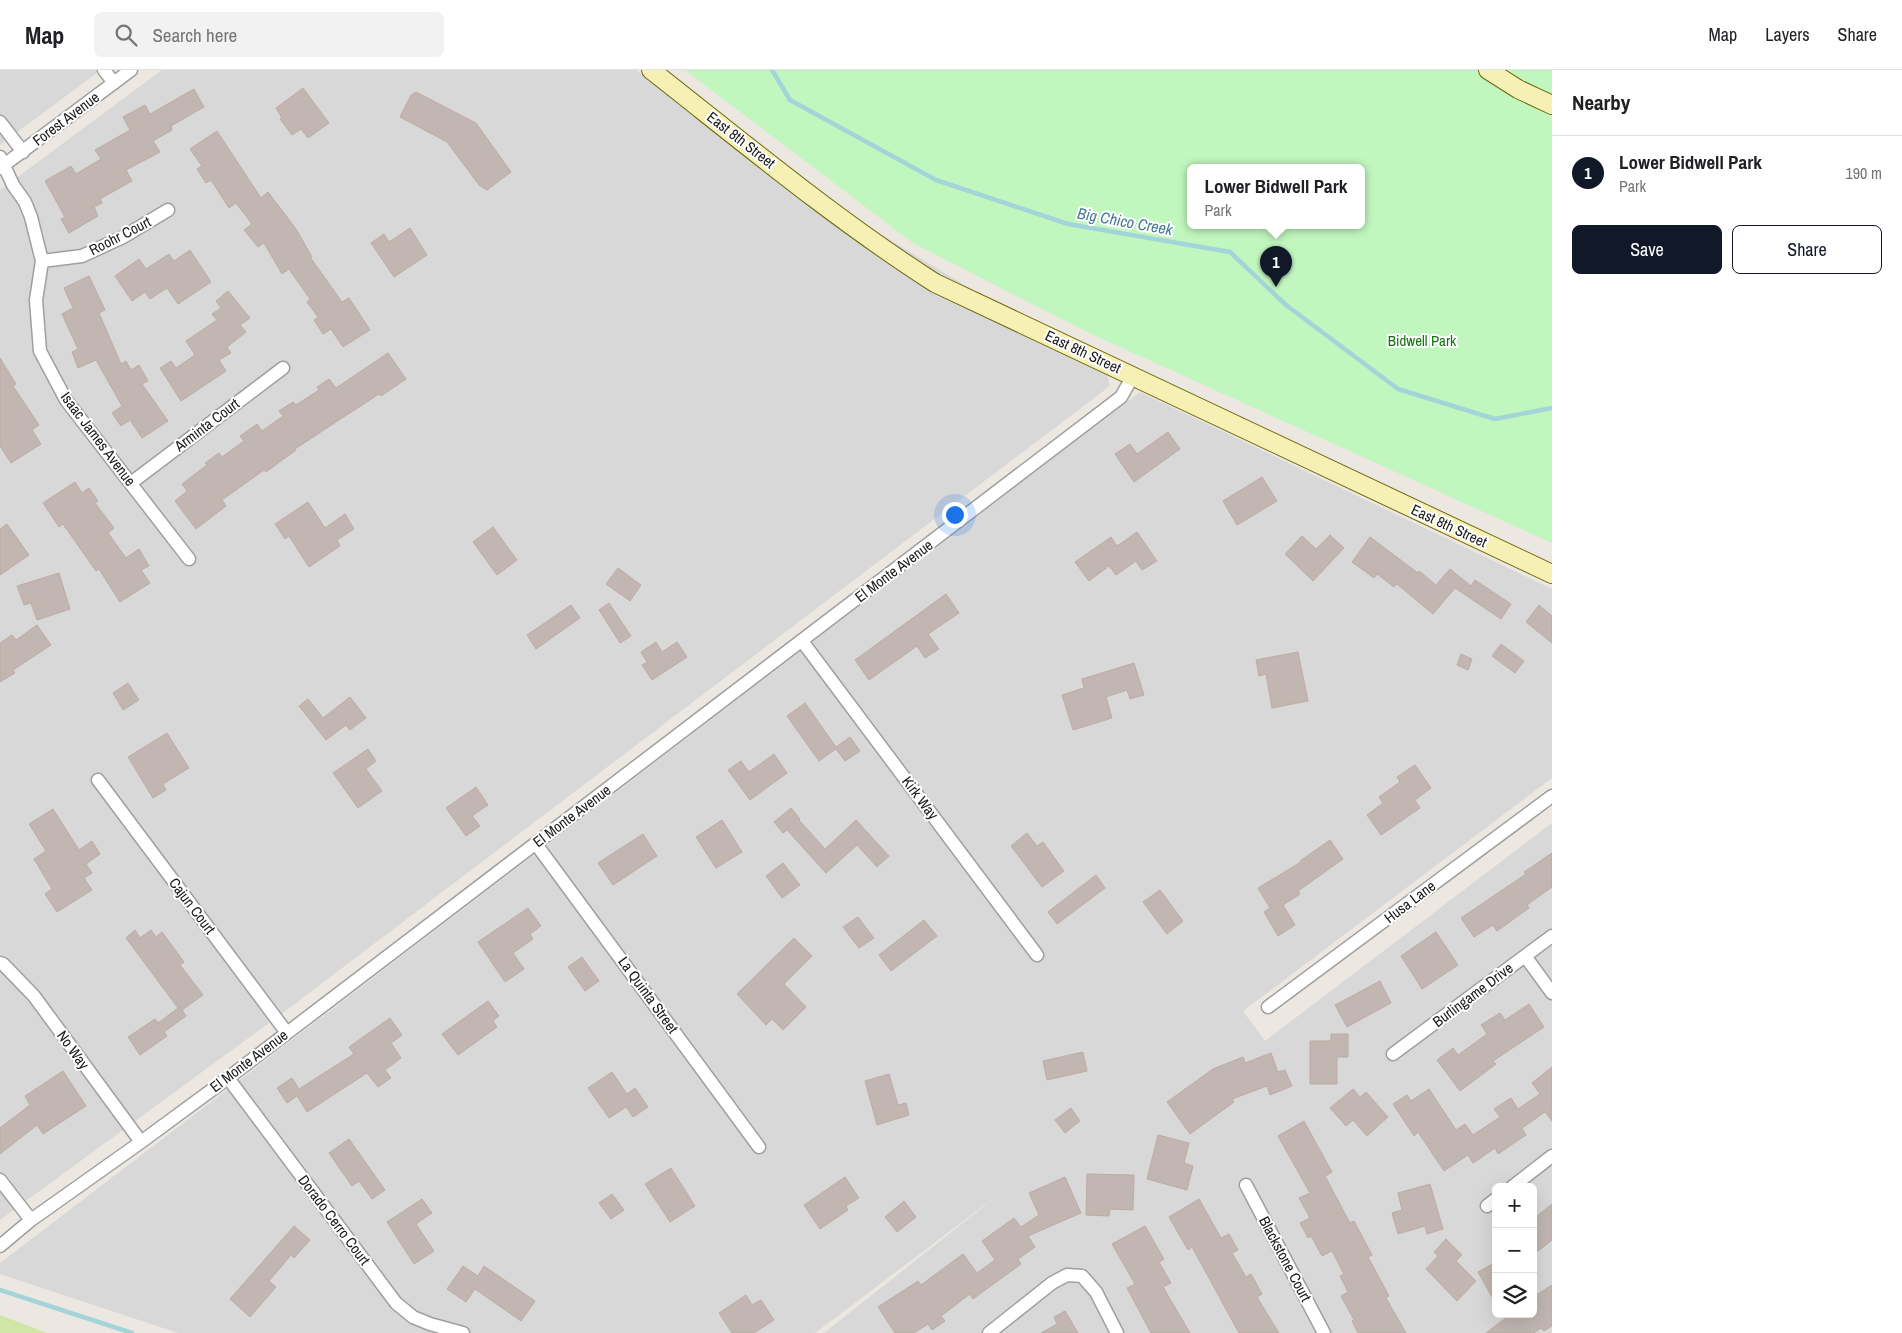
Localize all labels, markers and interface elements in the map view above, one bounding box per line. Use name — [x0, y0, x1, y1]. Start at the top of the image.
search box — [94, 12, 444, 57]
text: Map — [25, 19, 64, 51]
icon: search — [112, 21, 140, 49]
text: Search here — [152, 22, 237, 48]
text: Map — [1709, 22, 1737, 47]
text: Layers — [1765, 22, 1810, 47]
text: Share — [1838, 22, 1877, 47]
street label: Forest Avenue — [28, 86, 103, 151]
text: Nearby — [1572, 88, 1630, 117]
street label: East 8th Street — [703, 106, 780, 173]
text: Lower Bidwell Park — [1619, 149, 1762, 175]
text: 1 — [1584, 162, 1592, 184]
text: 190 m — [1846, 162, 1882, 184]
popup — [1187, 164, 1365, 229]
text: Lower Bidwell Park — [1205, 173, 1347, 199]
text: Park — [1619, 175, 1646, 197]
text: Park — [1205, 199, 1232, 221]
water label: Big Chico Creek — [1076, 202, 1175, 240]
street label: Roohr Court — [85, 211, 155, 260]
button: Save — [1572, 225, 1722, 274]
button: Share — [1732, 225, 1882, 274]
pin: 1 — [1260, 246, 1292, 287]
street label: East 8th Street — [1042, 325, 1125, 379]
park label: Bidwell Park — [1388, 330, 1457, 351]
street label: Isaac James Avenue — [56, 387, 141, 490]
street label: Arminta Court — [169, 393, 244, 457]
street label: East 8th Street — [1408, 499, 1491, 553]
your location — [942, 502, 968, 528]
street label: El Monte Avenue — [850, 534, 937, 607]
street label: Kirk Way — [897, 772, 944, 824]
street label: El Monte Avenue — [528, 779, 615, 852]
street label: Cajun Court — [164, 873, 221, 939]
street label: Husa Lane — [1380, 875, 1440, 928]
street label: La Quinta Street — [613, 952, 684, 1038]
street label: Burlingame Drive — [1428, 957, 1517, 1032]
street label: El Monte Avenue — [205, 1024, 292, 1097]
street label: No Way — [52, 1026, 95, 1074]
street label: Dorado Cerro Court — [294, 1170, 376, 1270]
map controls — [1492, 1183, 1537, 1318]
button: + — [1492, 1183, 1537, 1228]
street label: Blackstone Court — [1254, 1212, 1317, 1306]
button: − — [1492, 1228, 1537, 1273]
button: layers — [1492, 1273, 1537, 1318]

